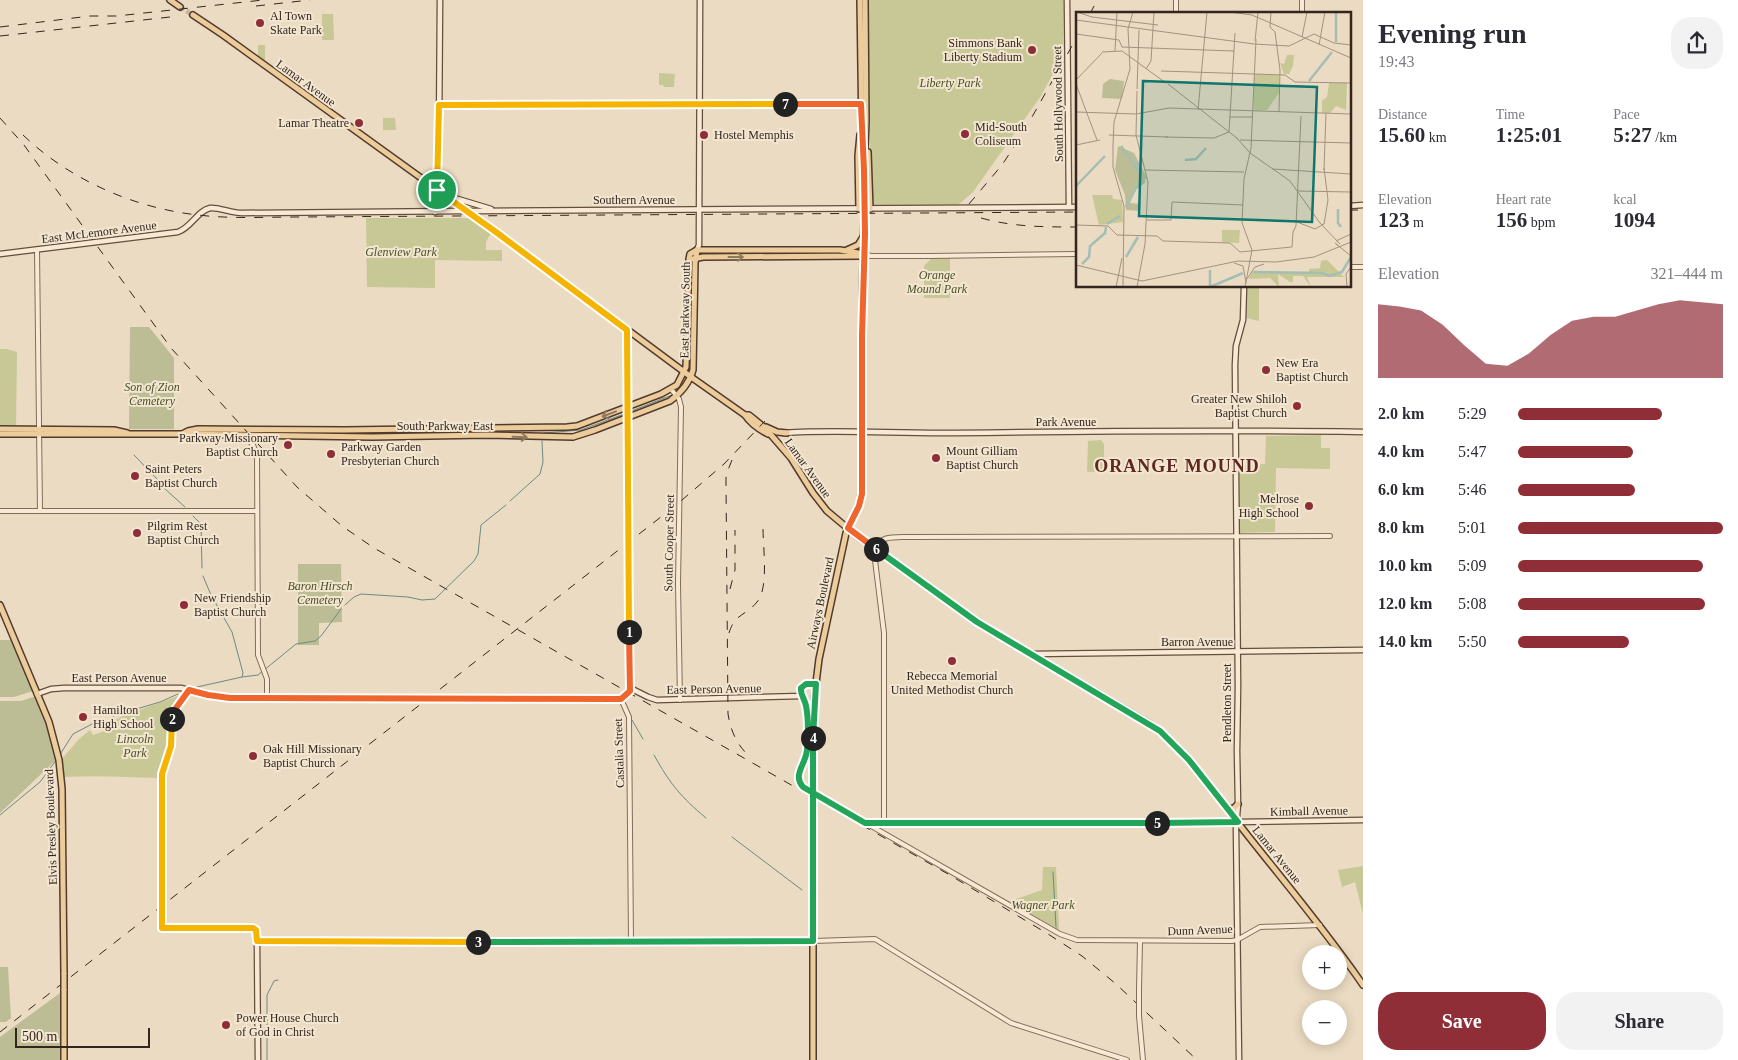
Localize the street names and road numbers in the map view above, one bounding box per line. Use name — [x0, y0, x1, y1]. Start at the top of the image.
street label: South Hollywood Street — [1050, 45, 1066, 162]
street label: Lamar Avenue — [274, 57, 338, 109]
street label: Southern Avenue — [593, 193, 675, 207]
street label: East McLemore Avenue — [41, 218, 157, 246]
street label: East Parkway South — [677, 262, 693, 358]
street label: Park Avenue — [1036, 415, 1096, 429]
street label: South Parkway East — [397, 419, 494, 433]
street label: Lamar Avenue — [782, 436, 834, 500]
street label: South Cooper Street — [661, 494, 677, 592]
street label: Airways Boulevard — [803, 556, 837, 650]
street label: Barron Avenue — [1161, 635, 1233, 649]
street label: Pendleton Street — [1220, 663, 1234, 742]
street label: East Person Avenue — [71, 671, 167, 685]
street label: East Person Avenue — [666, 681, 762, 697]
street label: Castalia Street — [611, 717, 627, 788]
street label: Elvis Presley Boulevard — [42, 769, 60, 885]
street label: Kimball Avenue — [1270, 803, 1348, 819]
street label: Lamar Avenue — [1250, 823, 1304, 887]
street label: Dunn Avenue — [1167, 922, 1233, 938]

